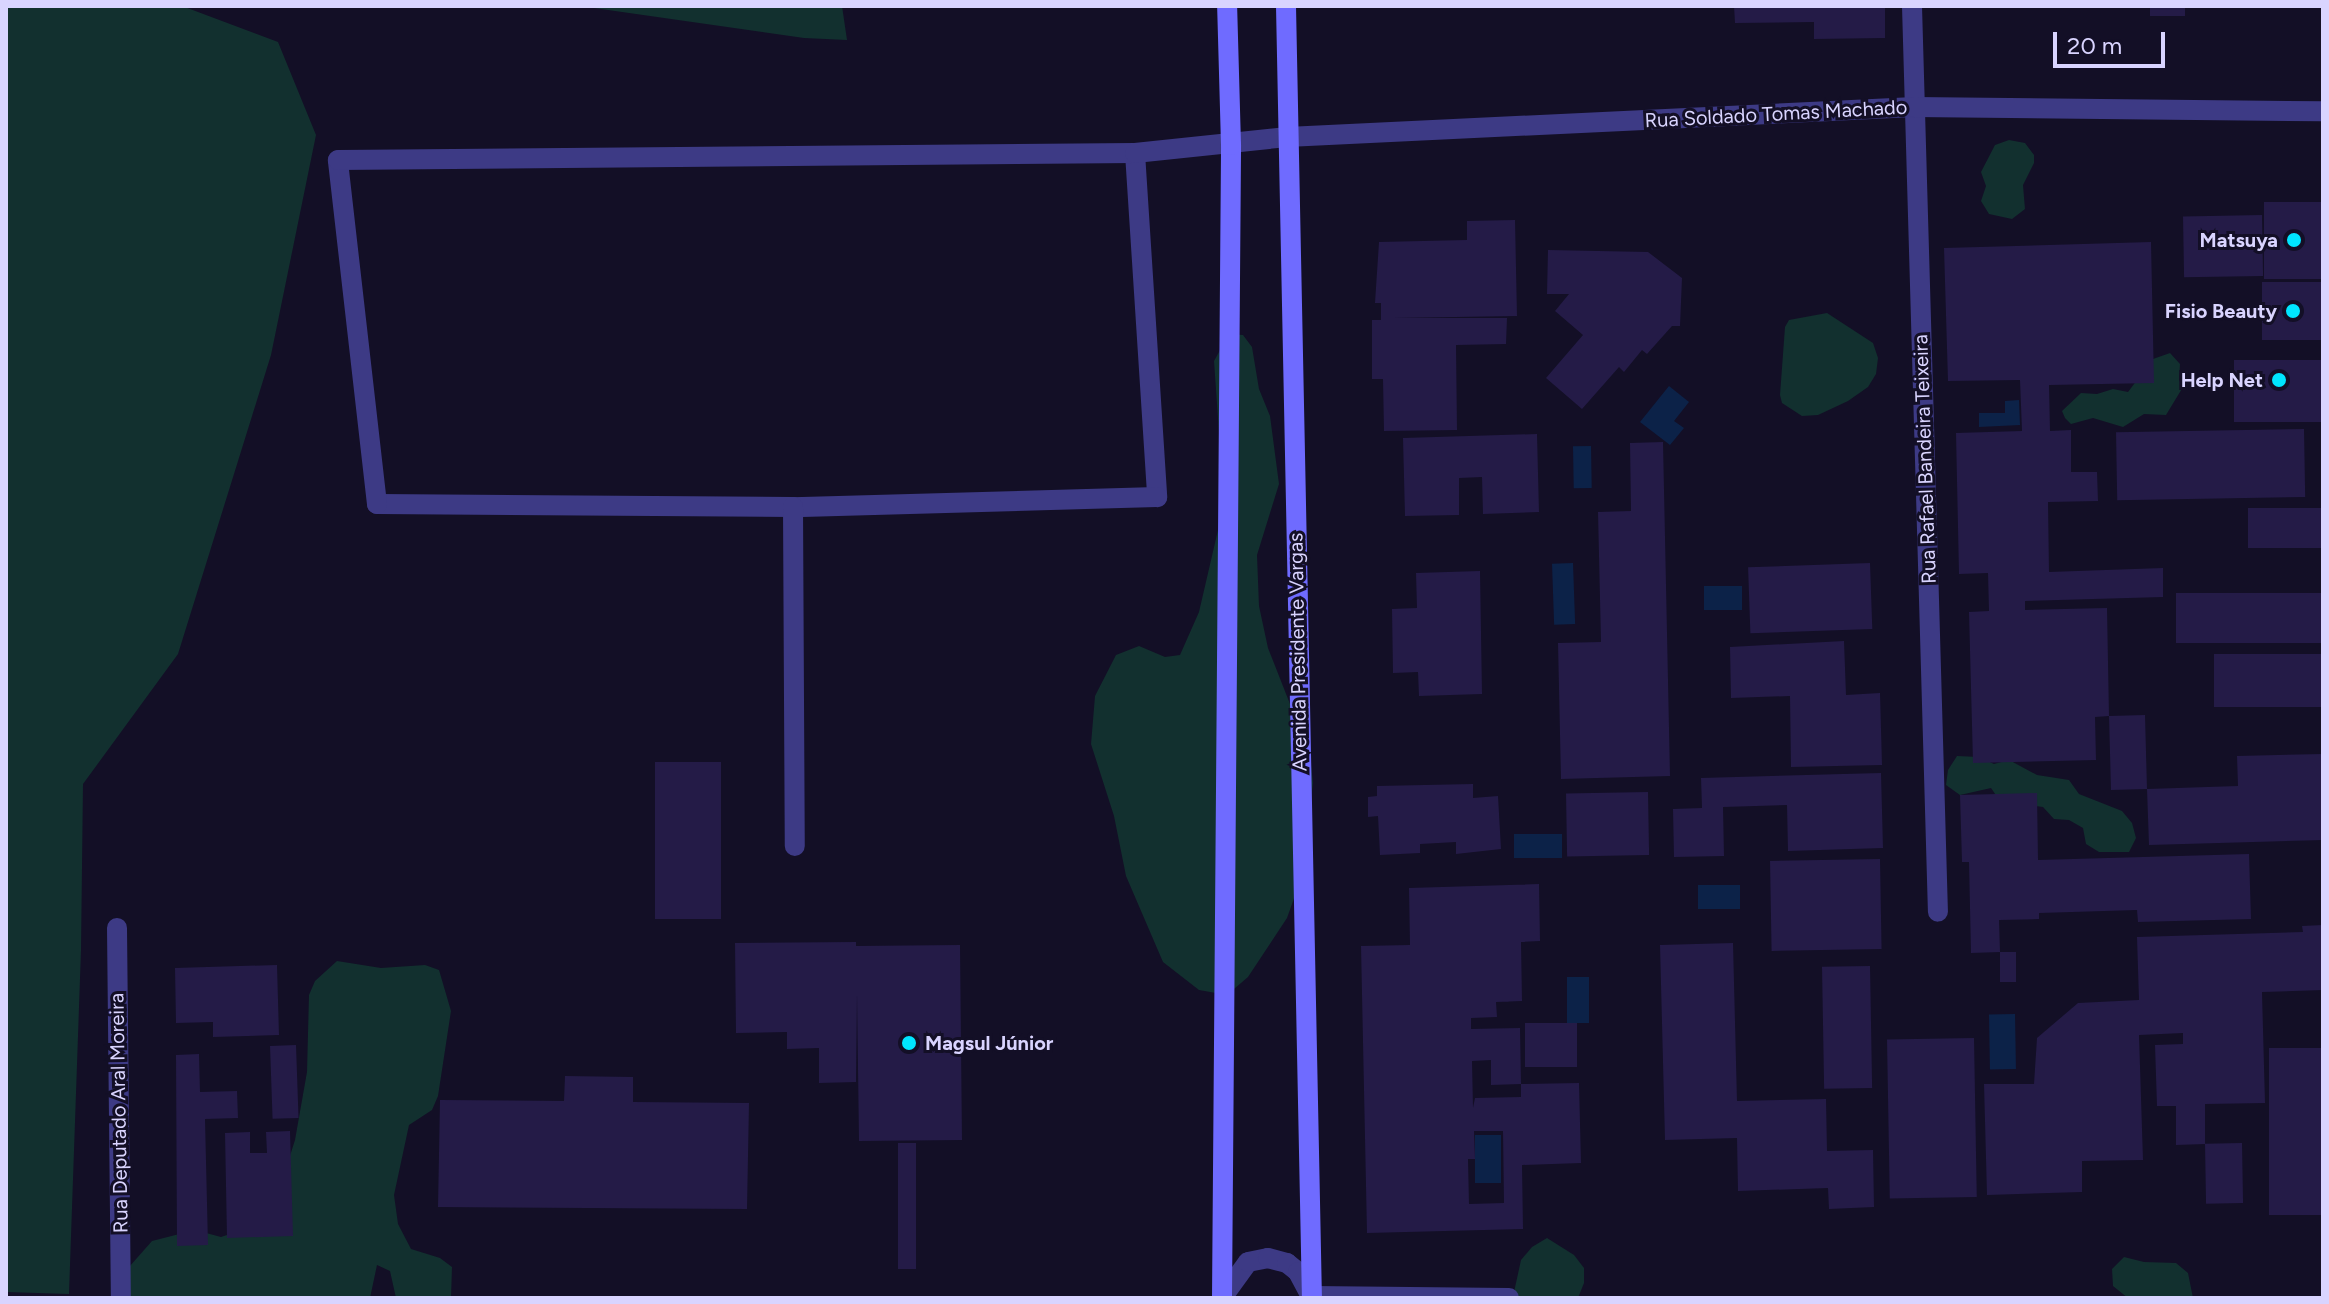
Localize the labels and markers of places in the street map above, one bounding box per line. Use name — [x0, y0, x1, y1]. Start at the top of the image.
place label: Matsuya — [2200, 228, 2278, 252]
marker: Matsuya — [2285, 231, 2303, 249]
place label: Fisio Beauty — [2165, 299, 2277, 323]
marker: Fisio Beauty — [2284, 302, 2302, 320]
place label: Help Net — [2181, 368, 2263, 392]
marker: Help Net — [2270, 371, 2288, 389]
place label: Magsul Júnior — [925, 1031, 1053, 1055]
marker: Magsul Júnior — [900, 1034, 918, 1052]

